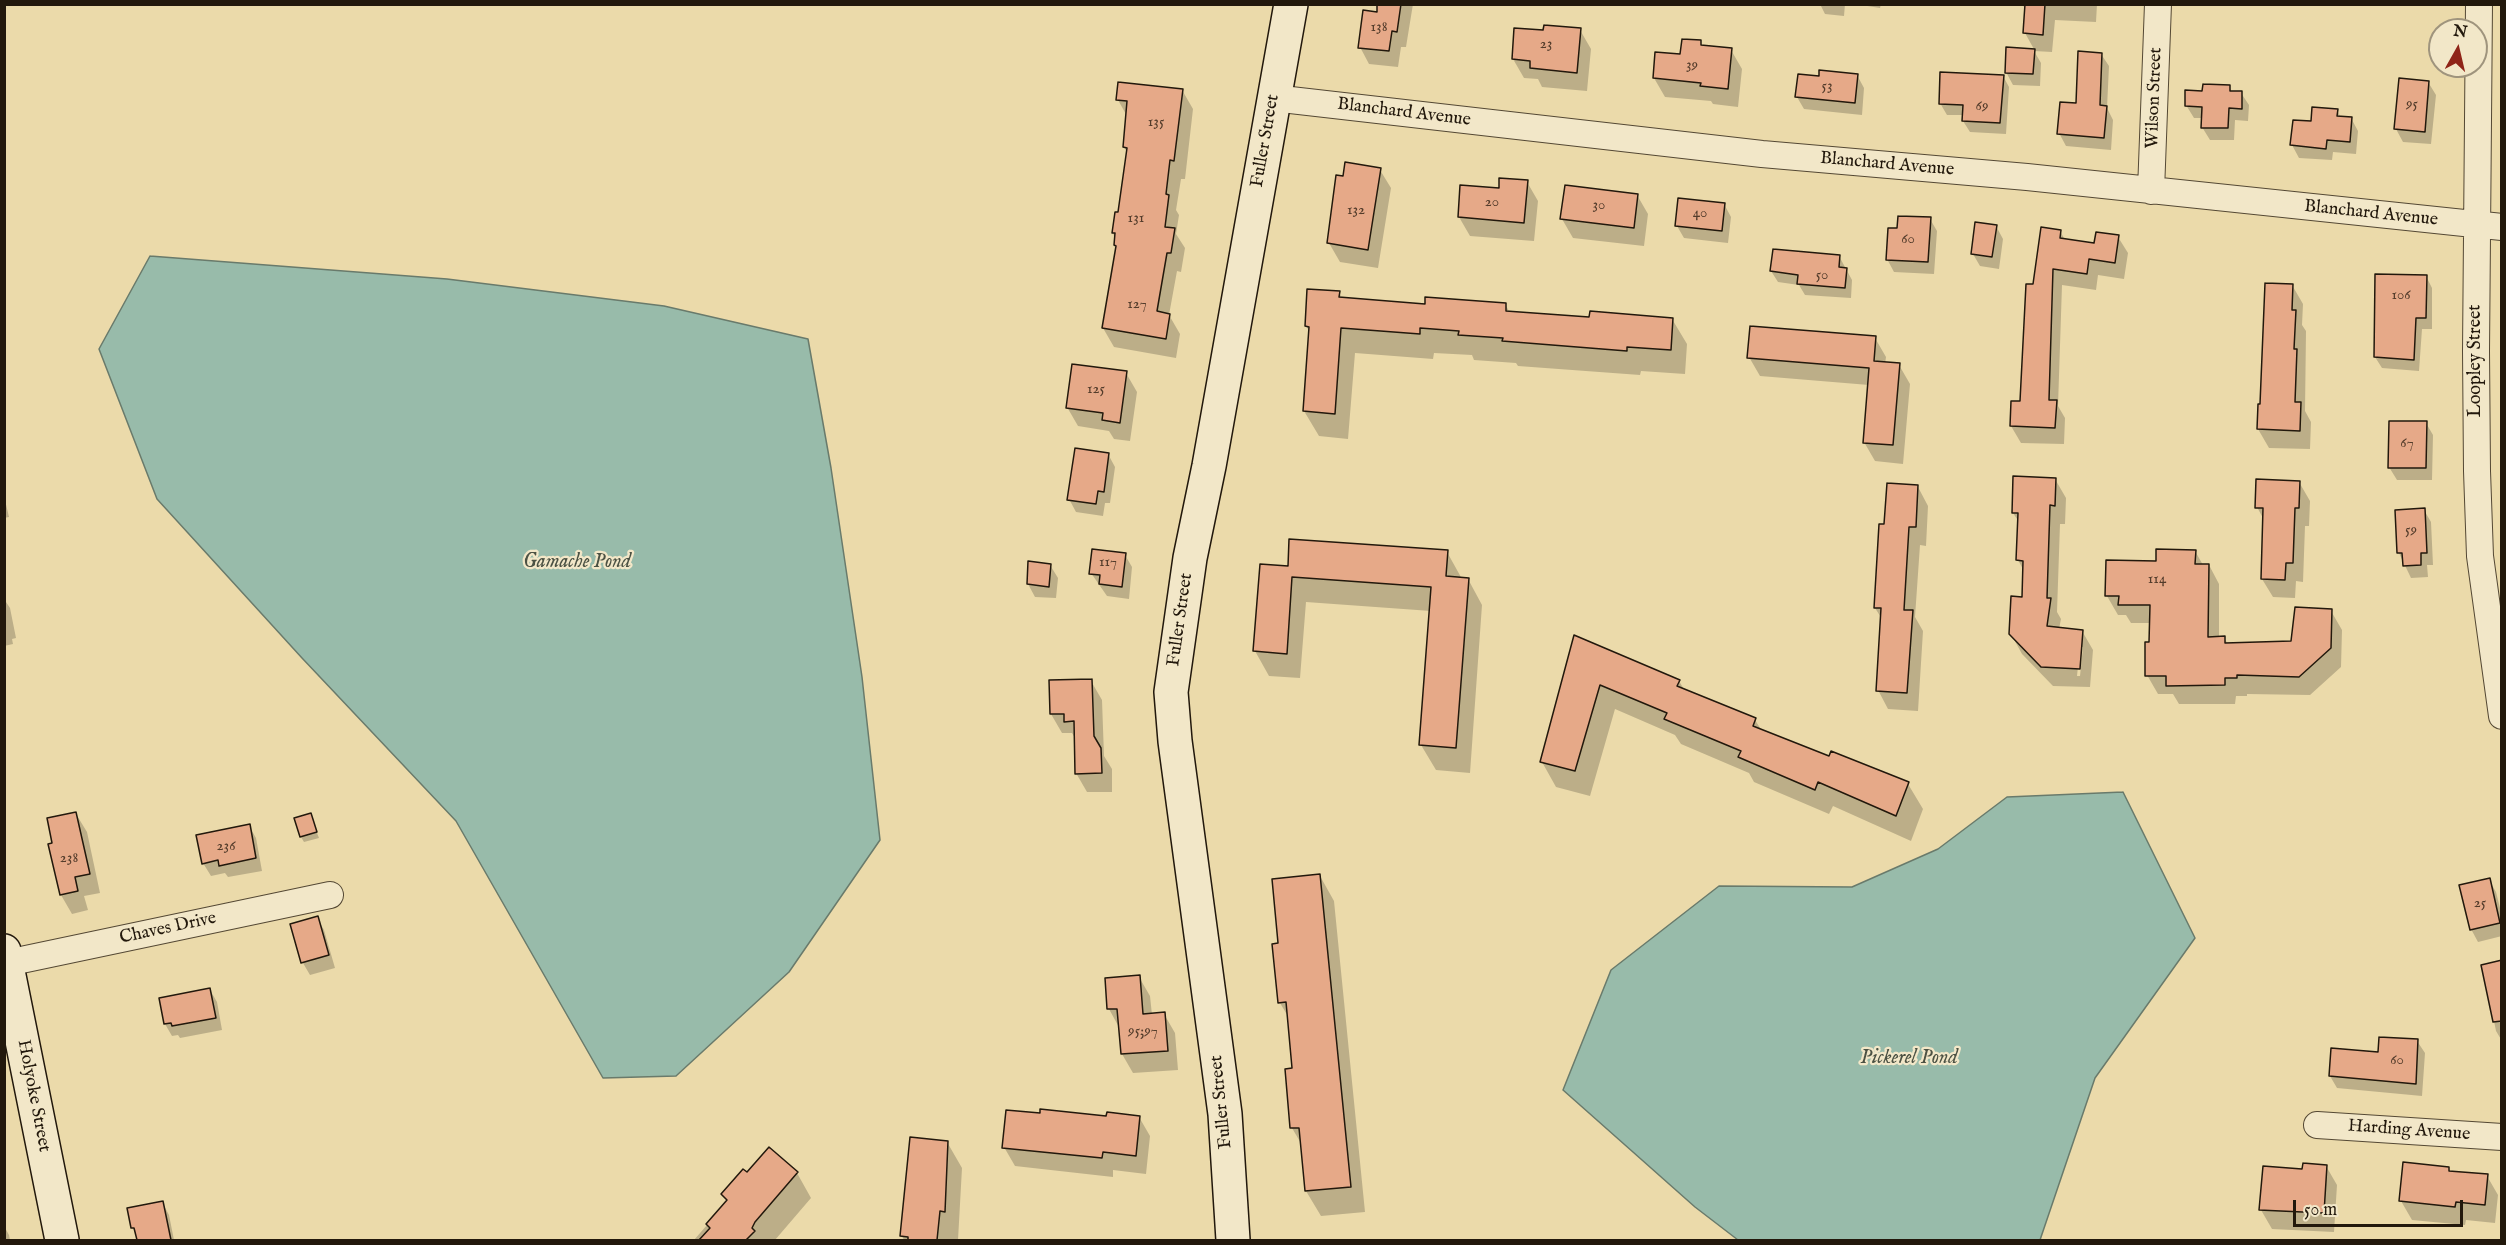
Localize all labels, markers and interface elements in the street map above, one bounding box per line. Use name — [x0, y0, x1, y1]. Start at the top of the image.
north arrow — [2428, 18, 2488, 78]
house number: 138 — [1370, 19, 1388, 37]
text: N — [2452, 21, 2468, 43]
house number: 23 — [1540, 36, 1552, 54]
street label: Wilson Street — [2142, 47, 2168, 149]
house number: 39 — [1686, 57, 1698, 75]
house number: 53 — [1821, 78, 1833, 96]
street label: Fuller Street — [1247, 93, 1285, 189]
street label: Blanchard Avenue — [1336, 94, 1472, 132]
house number: 95 — [2406, 96, 2418, 114]
house number: 69 — [1976, 98, 1988, 116]
house number: 135 — [1148, 114, 1164, 132]
street label: Blanchard Avenue — [1819, 148, 1955, 182]
house number: 20 — [1485, 194, 1499, 212]
street label: Blanchard Avenue — [2303, 196, 2439, 232]
house number: 30 — [1593, 197, 1605, 215]
house number: 132 — [1347, 202, 1365, 220]
house number: 40 — [1693, 205, 1707, 223]
house number: 131 — [1128, 210, 1144, 228]
house number: 60 — [1901, 231, 1915, 249]
house number: 50 — [1816, 267, 1828, 285]
house number: 106 — [2391, 287, 2411, 305]
house number: 127 — [1127, 296, 1147, 314]
street label: Loopley Street — [2465, 305, 2487, 417]
house number: 125 — [1087, 381, 1105, 399]
house number: 67 — [2400, 435, 2414, 453]
house number: 59 — [2405, 522, 2417, 540]
water label: Gamache Pond — [523, 551, 631, 575]
house number: 117 — [1099, 554, 1117, 572]
house number: 114 — [2148, 571, 2166, 589]
street label: Fuller Street — [1164, 572, 1198, 668]
house number: 236 — [217, 838, 235, 856]
house number: 238 — [60, 850, 78, 868]
house number: 25 — [2474, 895, 2486, 913]
street label: Chaves Drive — [118, 908, 218, 950]
house number: 95;97 — [1128, 1023, 1158, 1041]
street label: Holyoke Street — [12, 1038, 54, 1154]
water label: Pickerel Pond — [1860, 1047, 1958, 1071]
house number: 60 — [2390, 1052, 2404, 1070]
street label: Fuller Street — [1206, 1054, 1238, 1150]
street label: Harding Avenue — [2347, 1116, 2471, 1146]
scale bar — [2296, 1188, 2466, 1226]
text: 50 m — [2304, 1199, 2337, 1222]

